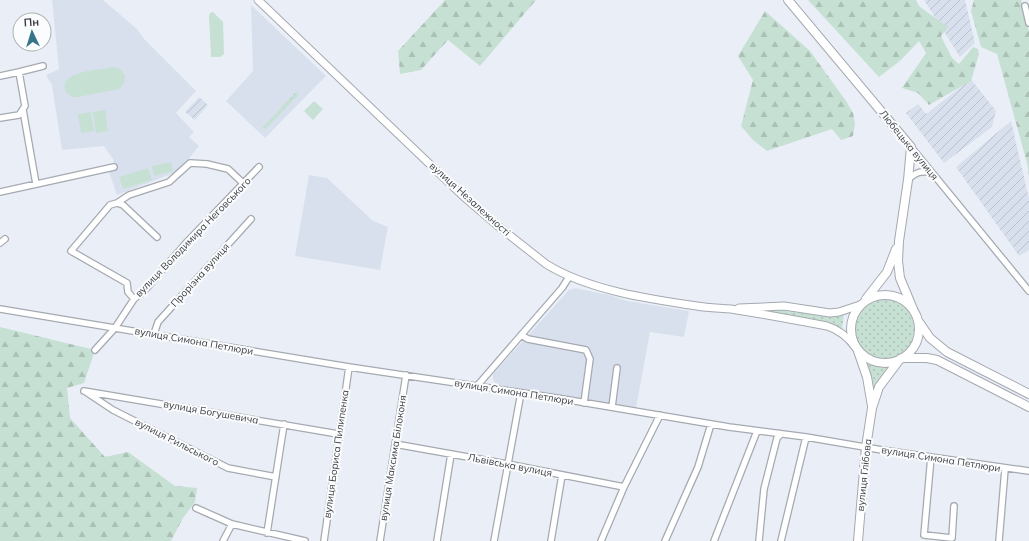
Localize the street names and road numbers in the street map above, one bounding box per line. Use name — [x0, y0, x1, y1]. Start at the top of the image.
street label: Любецька вулиця — [877, 107, 941, 183]
street label: вулиця Незалежності — [427, 159, 513, 239]
street label: вулиця Володимира Неговського — [132, 174, 254, 300]
street label: Прорізна вулиця — [168, 240, 232, 310]
street label: вулиця Симона Петлюри — [134, 324, 254, 358]
street label: вулиця Симона Петлюри — [454, 376, 574, 408]
street label: вулиця Бориса Пилипенка — [321, 389, 351, 519]
street label: вулиця Максима Білоконя — [377, 394, 409, 522]
street label: вулиця Богушевича — [163, 397, 259, 427]
street label: вулиця Рильського — [133, 415, 221, 469]
street label: вулиця Глібова — [854, 438, 874, 512]
street label: вулиця Симона Петлюри — [881, 443, 1001, 475]
street label: Львівська вулиця — [467, 450, 553, 480]

